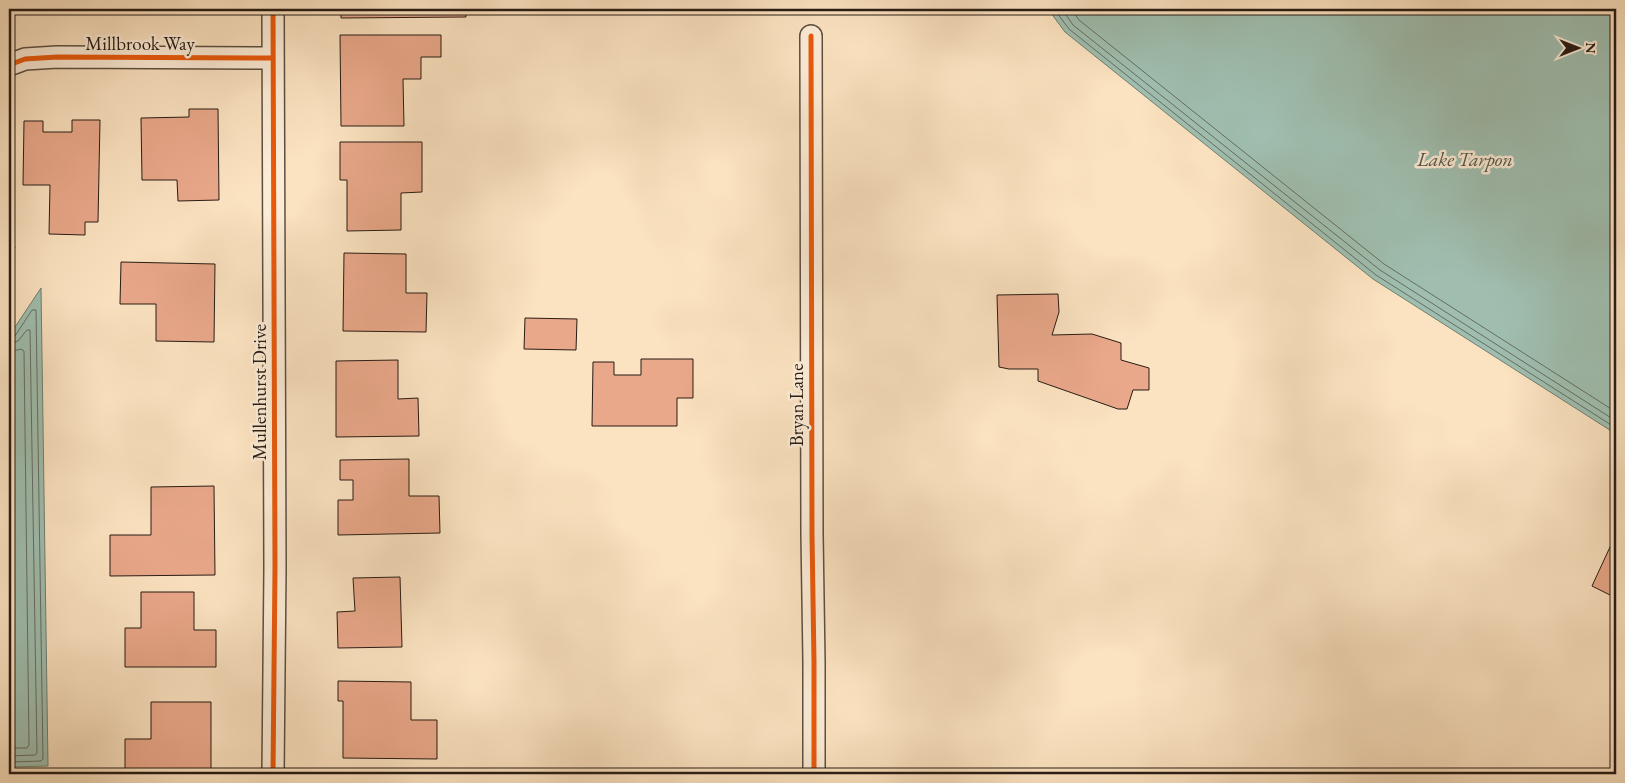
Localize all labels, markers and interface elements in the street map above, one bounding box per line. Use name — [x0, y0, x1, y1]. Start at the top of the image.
north arrow — [1552, 22, 1602, 72]
street label: Millbrook Way — [85, 31, 195, 56]
text: N — [1582, 42, 1600, 54]
water label: Lake Tarpon — [1416, 146, 1513, 172]
street label: Mullenhurst Drive — [247, 324, 272, 460]
street label: Bryan Lane — [784, 363, 809, 447]

